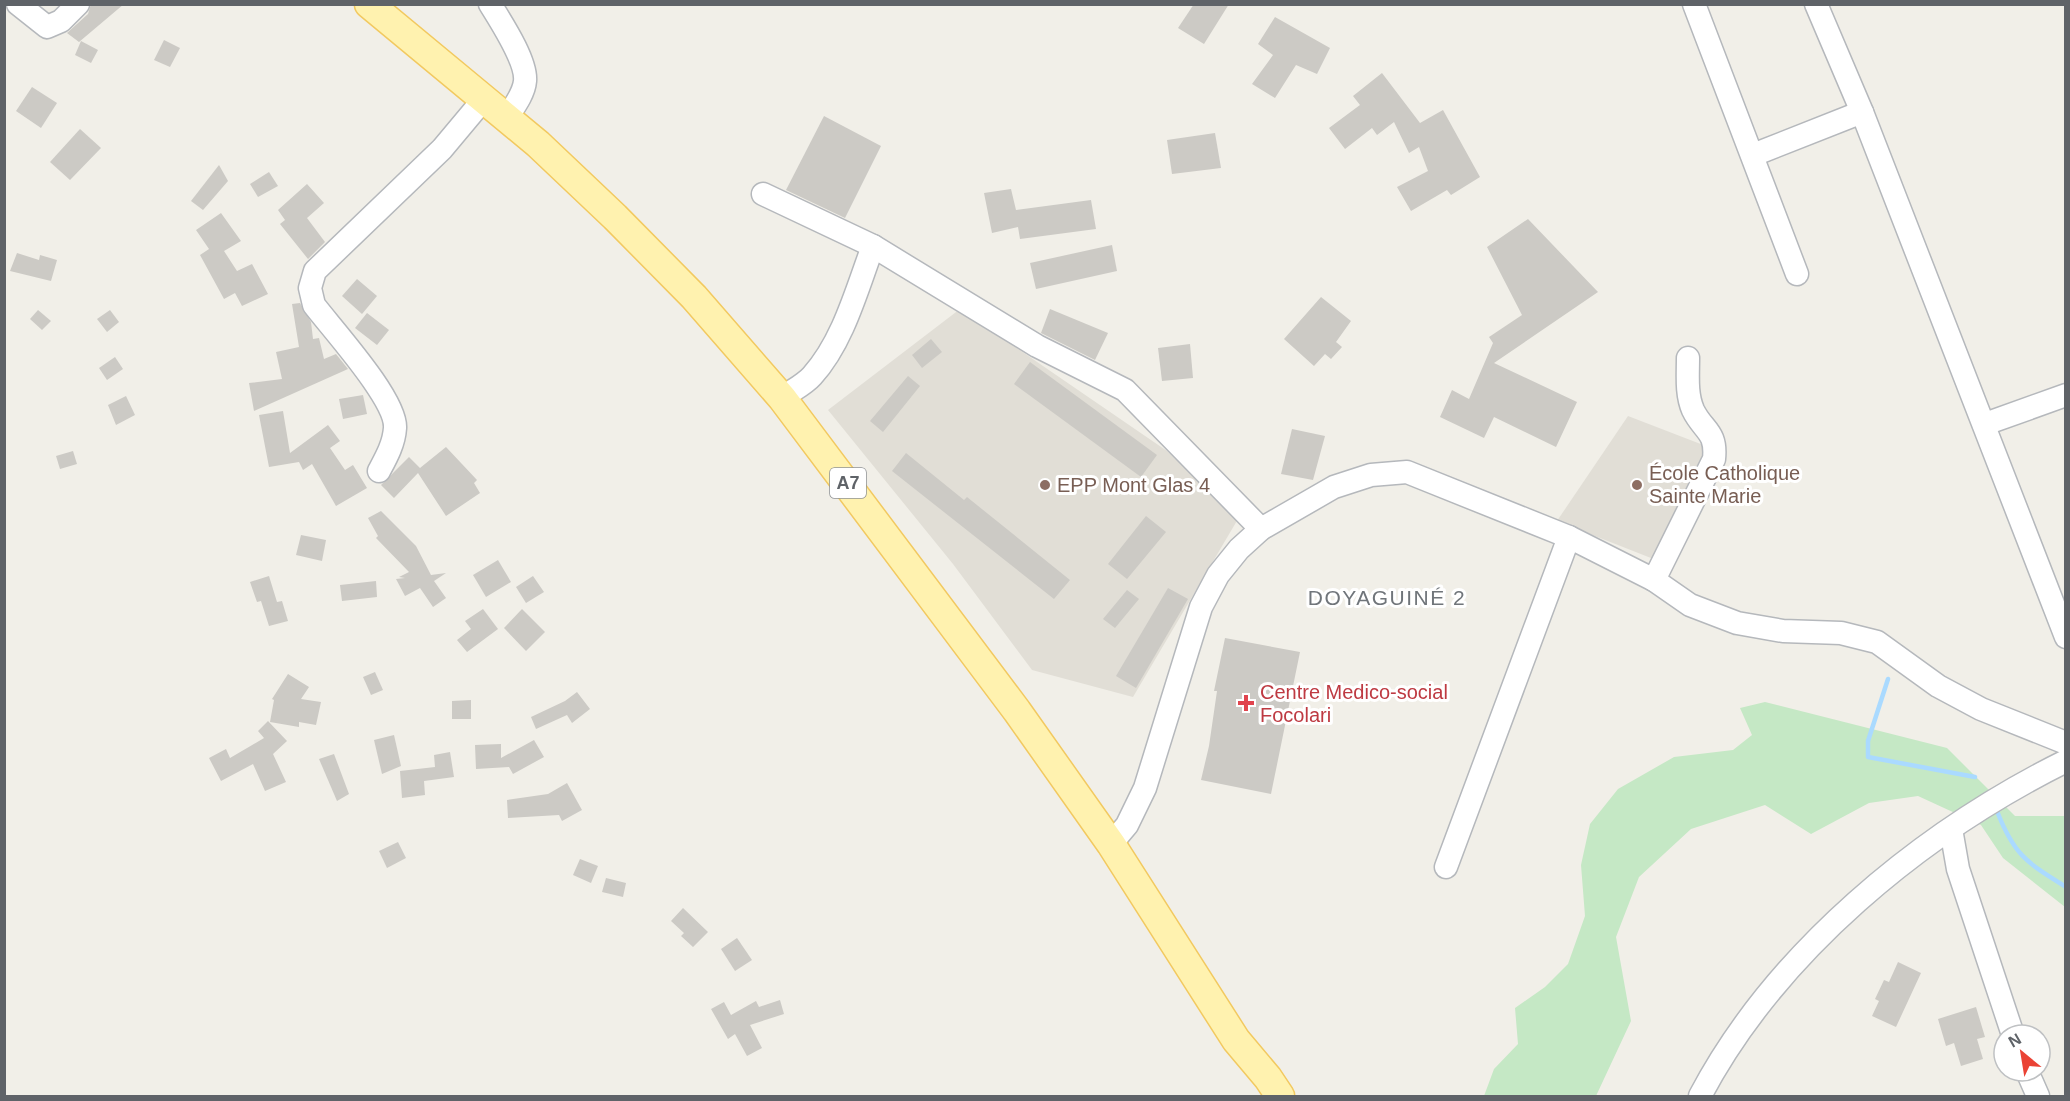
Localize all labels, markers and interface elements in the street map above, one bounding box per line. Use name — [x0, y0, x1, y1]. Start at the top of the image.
place label: École Catholique Sainte Marie — [1649, 462, 1800, 507]
road number: A7 — [830, 468, 866, 498]
place label: EPP Mont Glas 4 — [1057, 474, 1210, 496]
marker: EPP Mont Glas 4 — [1038, 478, 1052, 492]
marker: École Catholique Sainte Marie — [1630, 478, 1644, 492]
district label: DOYAGUINÉ 2 — [1308, 586, 1466, 609]
place label: Centre Medico-social Focolari — [1260, 681, 1448, 726]
marker: Centre Medico-social Focolari — [1237, 694, 1255, 712]
north arrow — [1992, 1023, 2052, 1083]
text: N — [2005, 1030, 2024, 1051]

